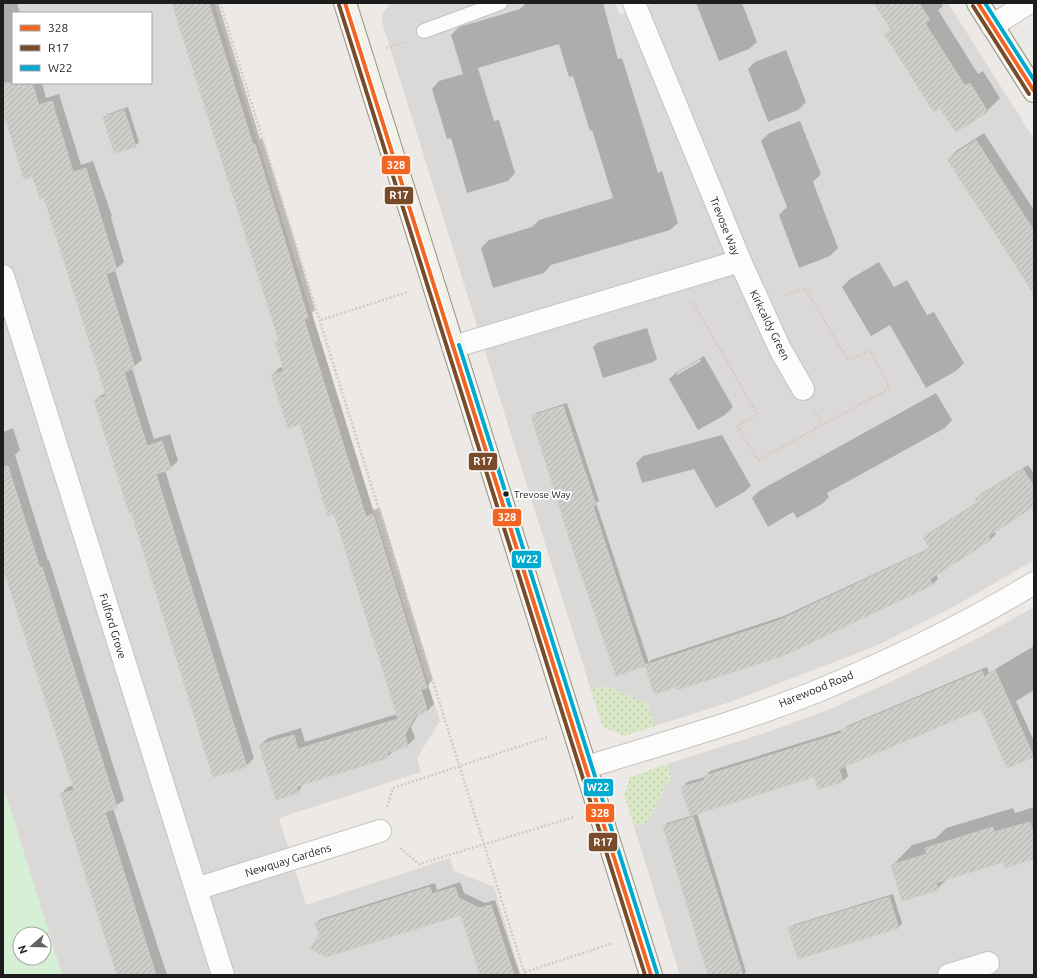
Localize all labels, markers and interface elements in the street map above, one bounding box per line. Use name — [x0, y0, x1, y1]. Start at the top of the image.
legend — [12, 12, 152, 84]
text: 328 — [48, 21, 69, 34]
text: R17 — [48, 41, 69, 54]
text: W22 — [48, 61, 73, 74]
line badge: 328 — [381, 155, 411, 175]
text: 328 — [387, 159, 405, 171]
line badge: R17 — [384, 186, 414, 205]
text: R17 — [389, 189, 409, 201]
street label: Trevose Way — [708, 195, 742, 258]
street label: Kirkcaldy Green — [748, 288, 792, 362]
line badge: R17 — [468, 452, 498, 471]
text: R17 — [473, 455, 493, 467]
marker: Trevose Way — [501, 489, 511, 499]
place label: Trevose Way — [514, 489, 571, 500]
line badge: 328 — [492, 508, 522, 527]
text: 328 — [498, 511, 516, 523]
line badge: W22 — [511, 550, 542, 569]
text: W22 — [516, 553, 538, 565]
street label: Fulford Grove — [97, 592, 129, 660]
street label: Harewood Road — [777, 669, 855, 709]
line badge: W22 — [583, 778, 614, 797]
text: W22 — [587, 781, 609, 793]
line badge: 328 — [585, 803, 615, 823]
text: 328 — [591, 807, 609, 819]
line badge: R17 — [588, 832, 618, 852]
text: R17 — [593, 836, 613, 848]
street label: Newquay Gardens — [244, 841, 333, 879]
north arrow — [12, 926, 52, 966]
text: N — [16, 944, 30, 955]

